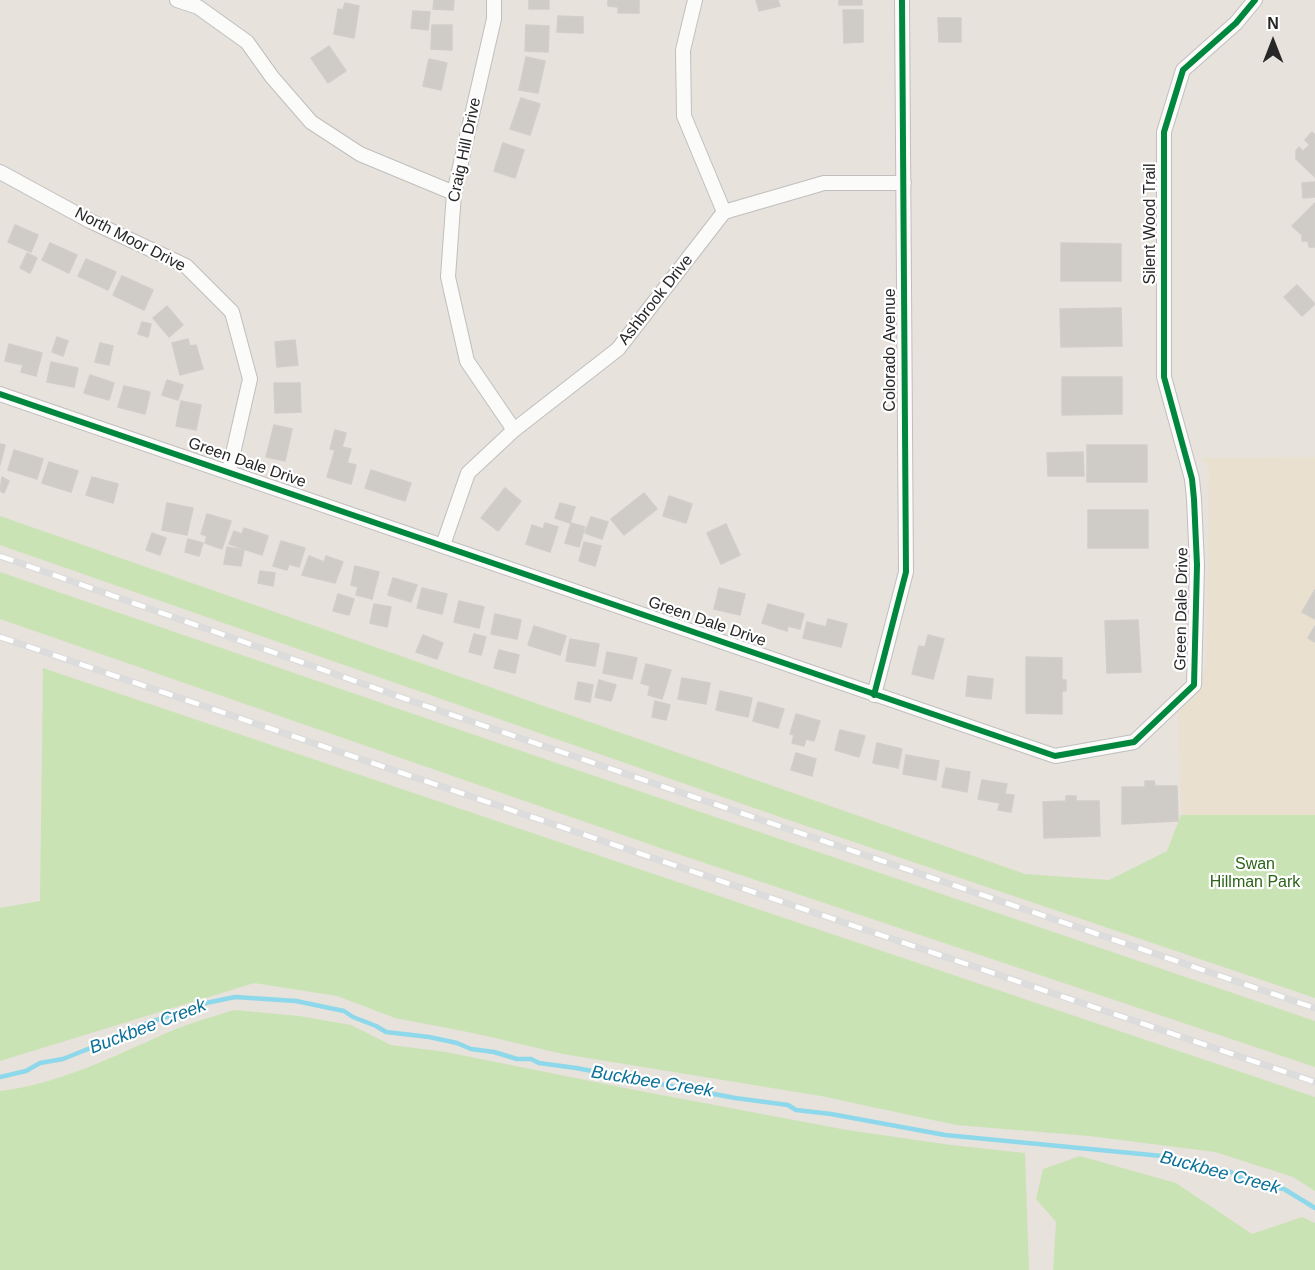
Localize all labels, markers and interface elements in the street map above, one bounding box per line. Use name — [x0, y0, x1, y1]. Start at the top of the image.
north arrow — [1243, 12, 1303, 72]
text: N — [1267, 15, 1279, 32]
street label: Craig Hill Drive — [445, 96, 485, 204]
street label: Silent Wood Trail — [1141, 164, 1161, 284]
street label: North Moor Drive — [71, 204, 189, 276]
street label: Ashbrook Drive — [615, 251, 697, 349]
street label: Colorado Avenue — [881, 288, 901, 412]
street label: Green Dale Drive — [185, 434, 309, 492]
street label: Green Dale Drive — [1171, 547, 1193, 671]
street label: Green Dale Drive — [645, 593, 769, 651]
park label: Swan Hillman Park — [1210, 855, 1300, 893]
water label: Buckbee Creek — [87, 995, 209, 1059]
water label: Buckbee Creek — [590, 1062, 714, 1102]
water label: Buckbee Creek — [1158, 1147, 1282, 1199]

